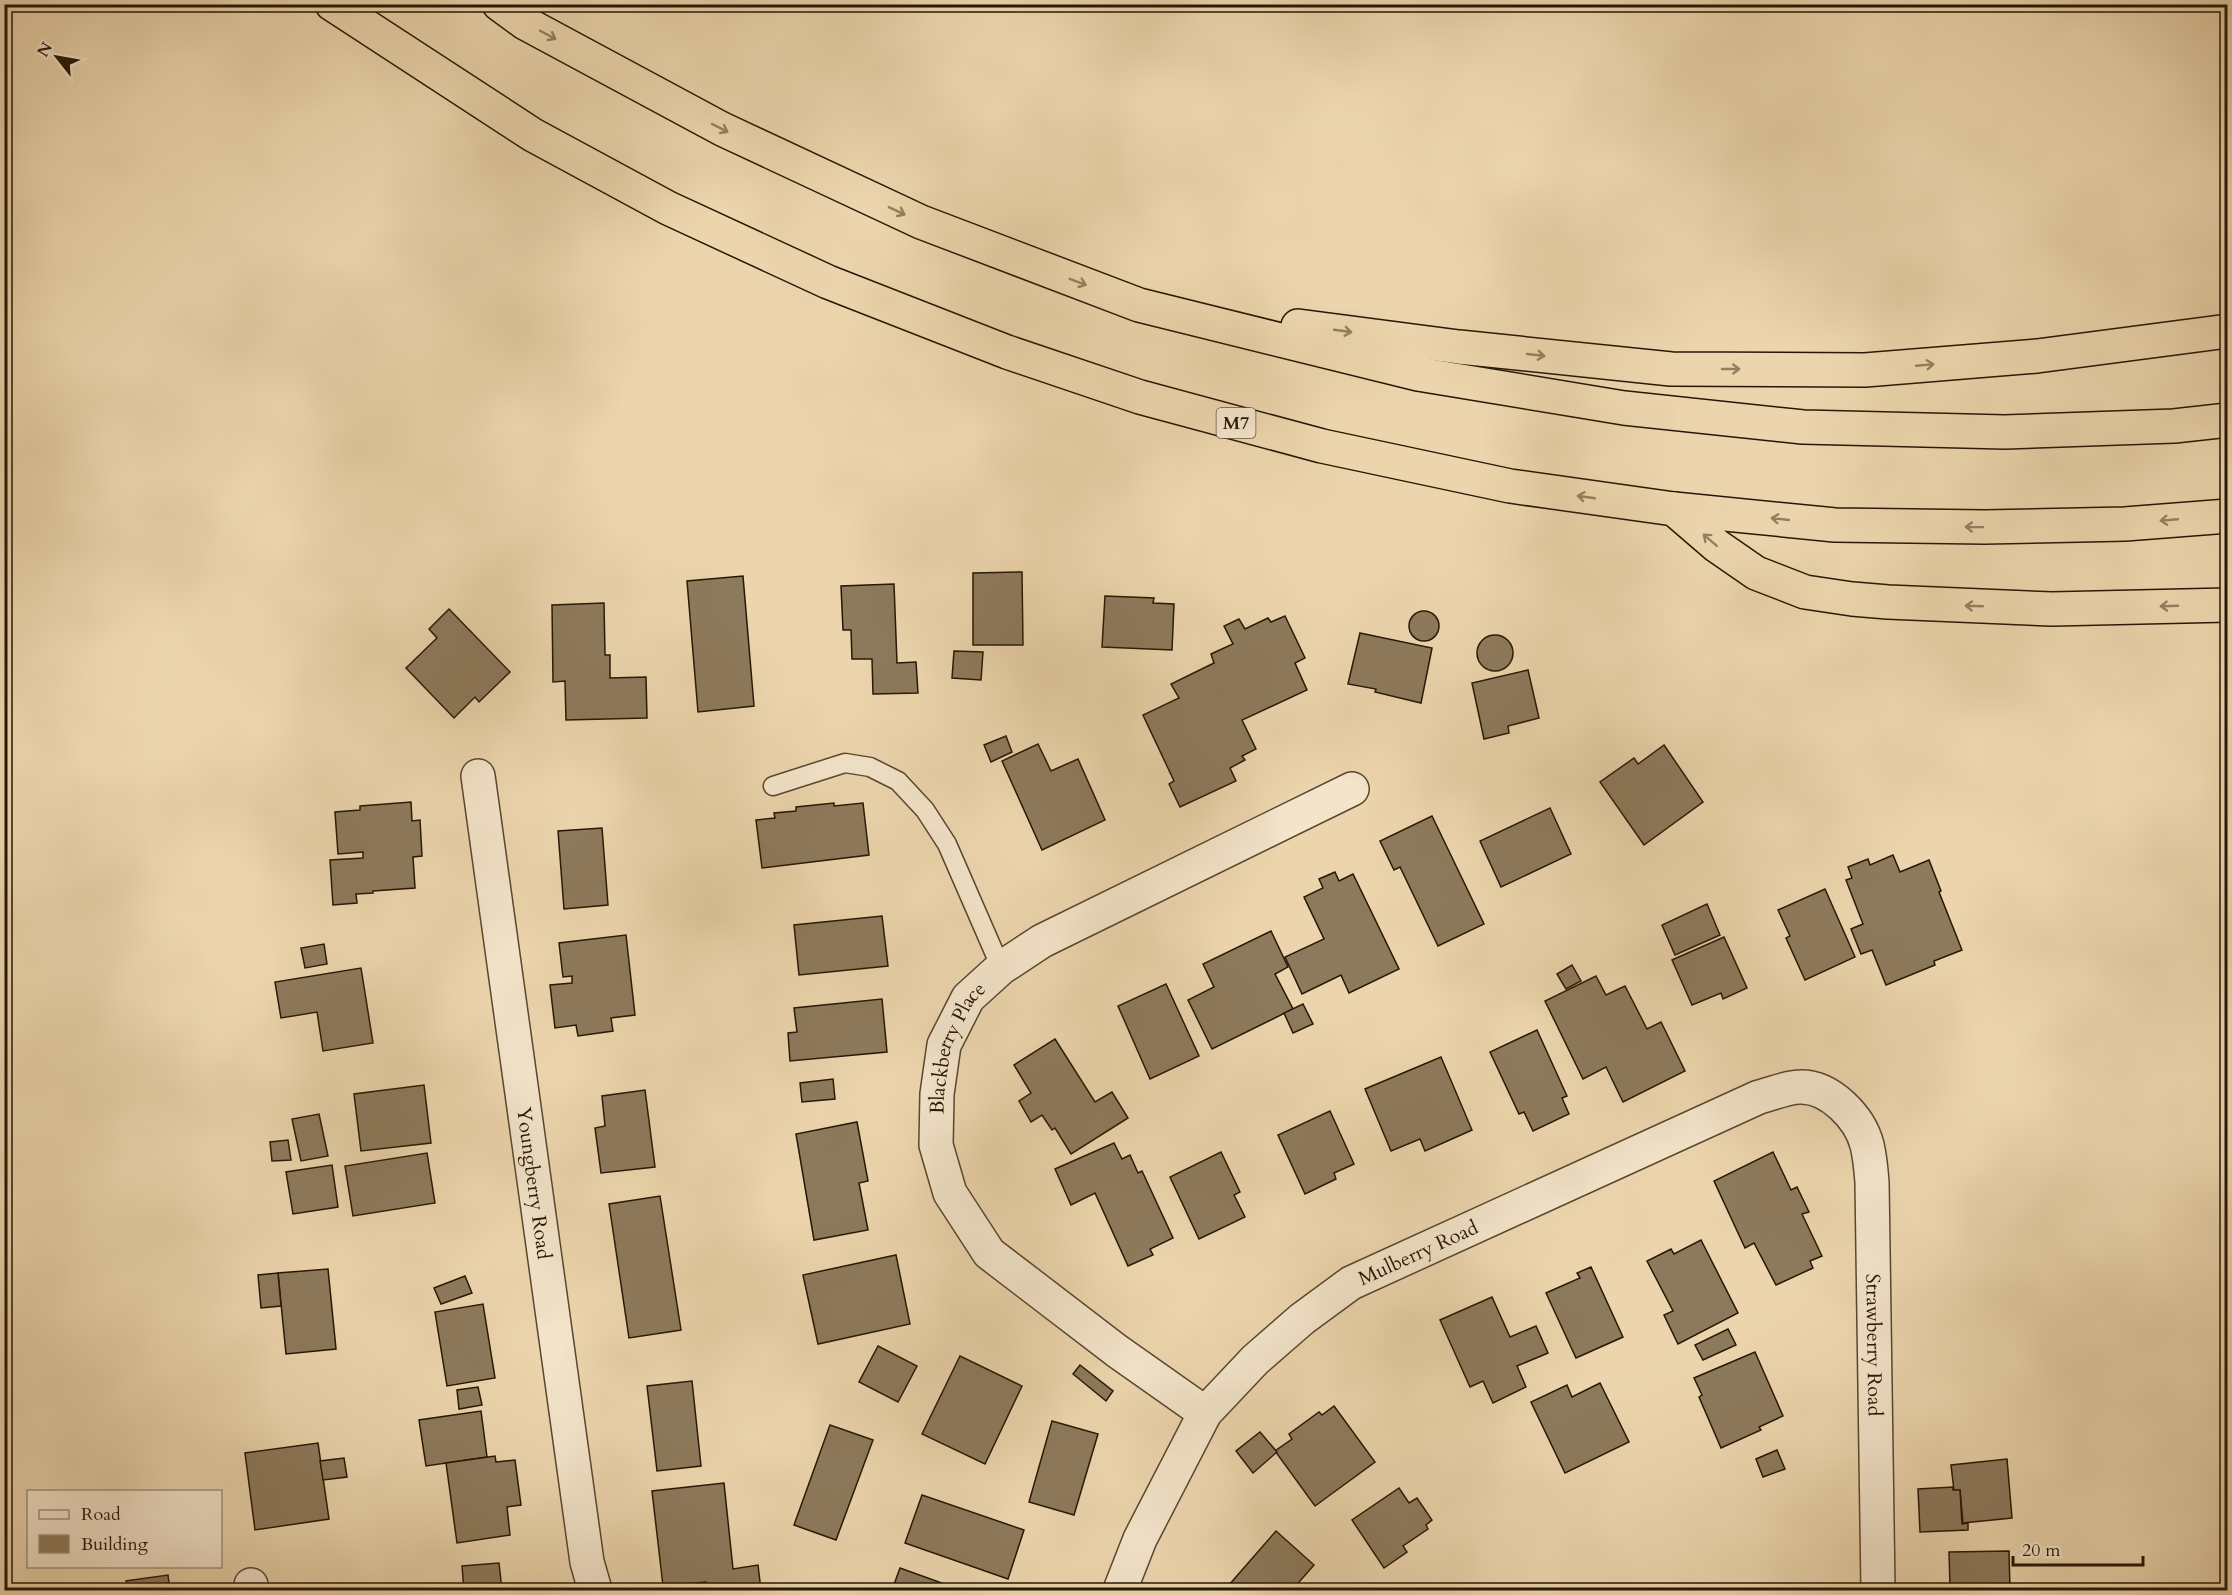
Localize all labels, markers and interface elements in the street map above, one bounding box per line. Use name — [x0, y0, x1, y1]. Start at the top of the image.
north arrow — [27, 27, 87, 87]
one-way arrow — [539, 30, 557, 41]
text: N — [32, 38, 58, 61]
one-way arrow — [711, 122, 728, 134]
one-way arrow — [887, 205, 905, 217]
one-way arrow — [1068, 277, 1087, 288]
one-way arrow — [1332, 326, 1352, 337]
one-way arrow — [1526, 350, 1546, 361]
one-way arrow — [1915, 360, 1935, 371]
one-way arrow — [1720, 363, 1740, 375]
road number: M7 — [1216, 408, 1256, 438]
one-way arrow — [1577, 491, 1596, 502]
one-way arrow — [1770, 513, 1790, 524]
one-way arrow — [2160, 515, 2180, 526]
one-way arrow — [1965, 521, 1985, 533]
one-way arrow — [1703, 533, 1718, 547]
one-way arrow — [1965, 600, 1985, 611]
one-way arrow — [2160, 600, 2180, 612]
street label: Blackberry Place — [923, 975, 991, 1114]
street label: Youngberry Road — [511, 1105, 558, 1261]
street label: Mulberry Road — [1353, 1213, 1483, 1292]
street label: Strawberry Road — [1860, 1273, 1889, 1417]
legend — [27, 1490, 222, 1568]
text: Road — [81, 1502, 121, 1527]
scale bar — [2013, 1529, 2144, 1567]
text: Building — [81, 1532, 149, 1557]
text: 20 m — [2022, 1538, 2061, 1563]

